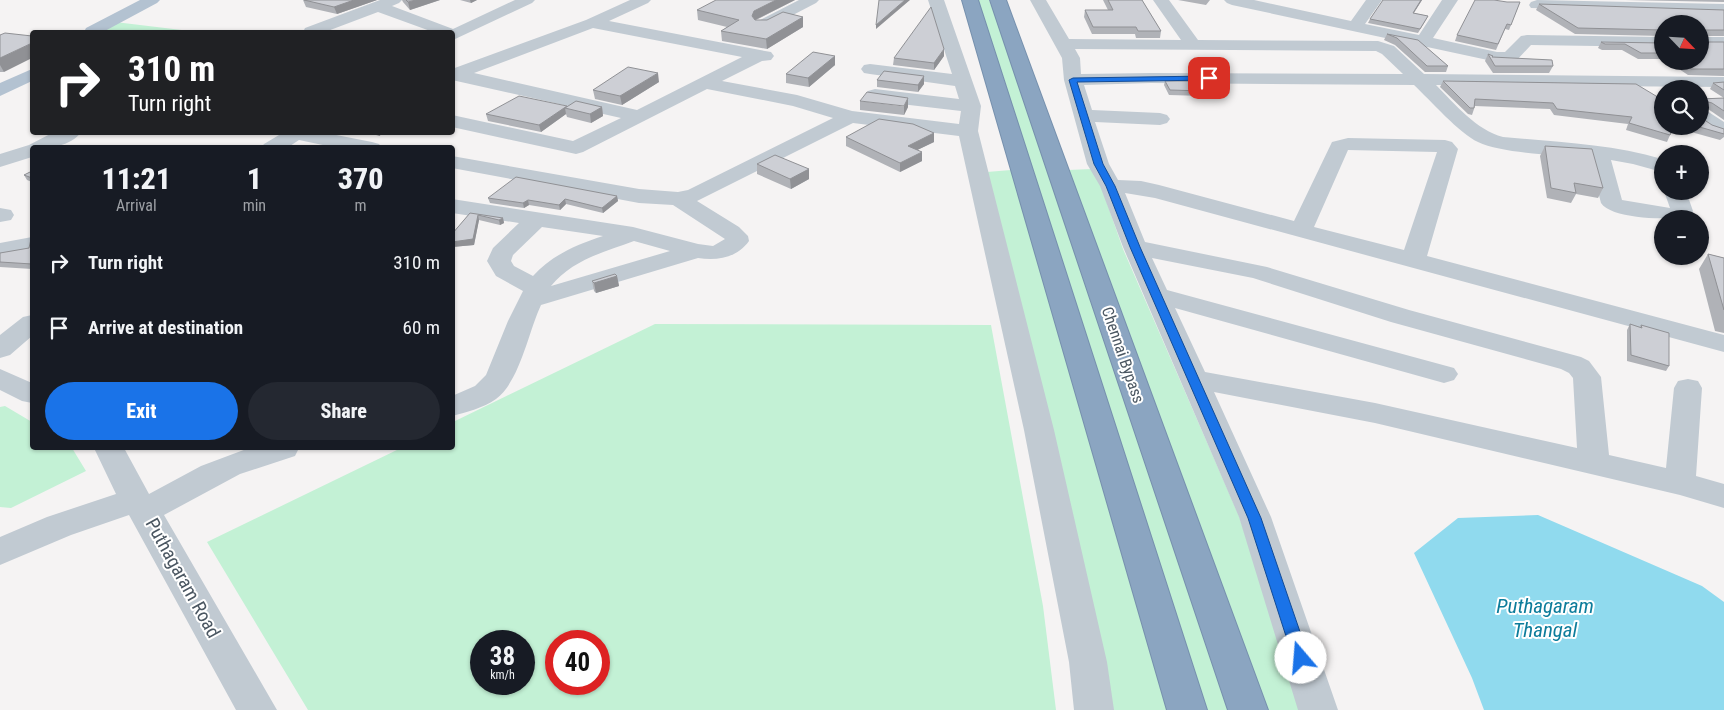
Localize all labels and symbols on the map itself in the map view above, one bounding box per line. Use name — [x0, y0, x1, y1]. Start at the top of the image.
north arrow — [1654, 15, 1709, 70]
pin — [1188, 57, 1230, 99]
street label: Chennai Bypass — [1098, 304, 1148, 406]
street label: Puthagaram Road — [141, 514, 225, 642]
water label: Puthagaram Thangal — [1496, 594, 1594, 642]
speed limit sign: 40 — [545, 630, 610, 695]
position arrow — [1274, 631, 1326, 683]

